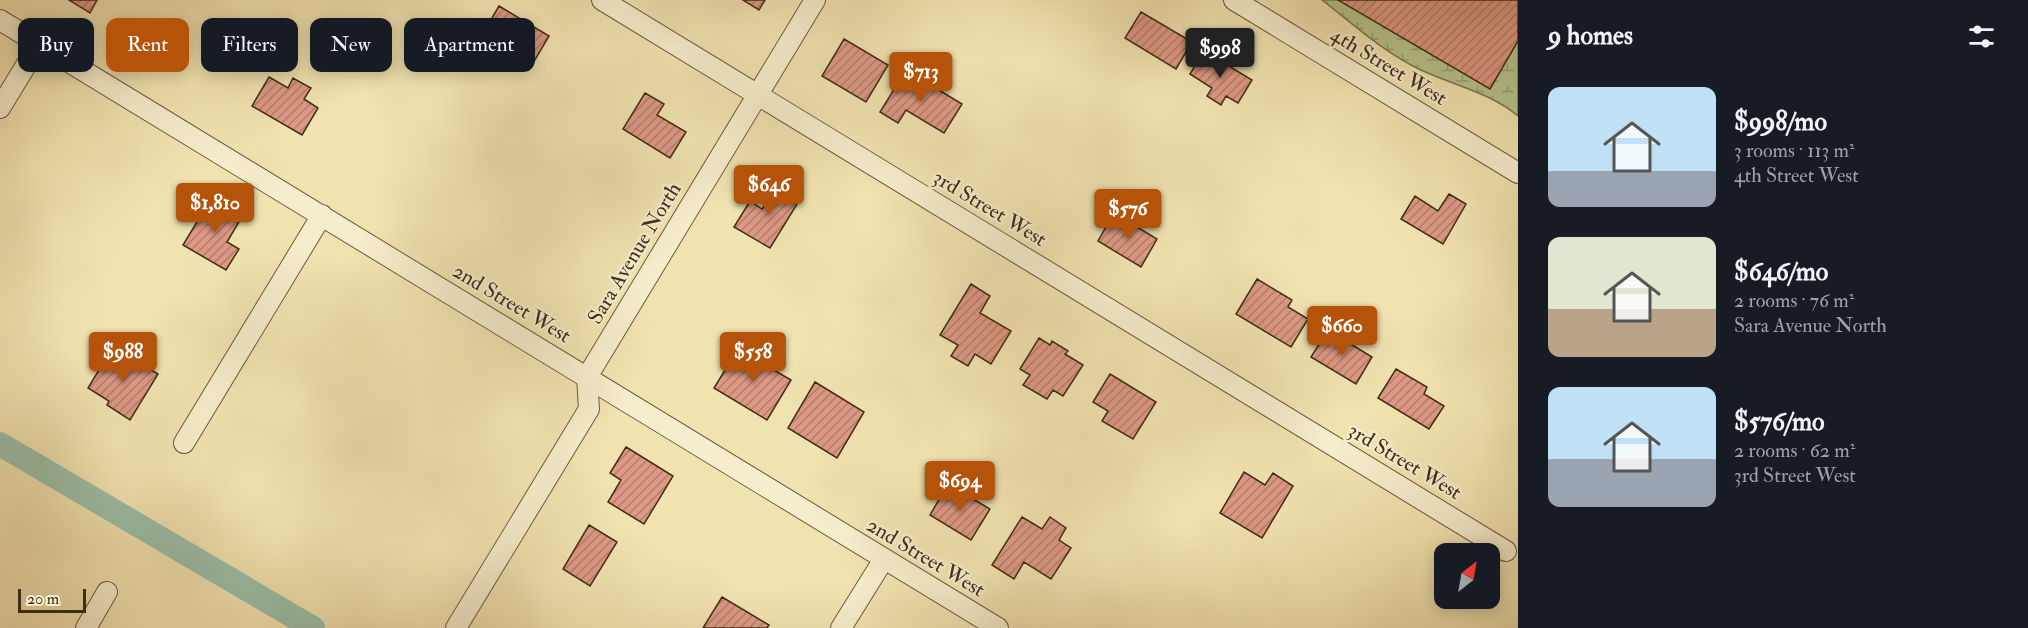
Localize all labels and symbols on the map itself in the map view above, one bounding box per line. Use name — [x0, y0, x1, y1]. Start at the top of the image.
street label: 4th Street West — [1326, 21, 1452, 112]
pin: $998 — [1184, 28, 1256, 79]
pin: $713 — [885, 52, 957, 103]
street label: 3rd Street West — [928, 164, 1052, 253]
pin: $646 — [733, 165, 805, 216]
street label: Sara Avenue North — [582, 178, 687, 329]
pin: $1,810 — [166, 183, 264, 234]
pin: $576 — [1092, 189, 1164, 240]
street label: 2nd Street West — [448, 257, 576, 349]
pin: $660 — [1306, 306, 1378, 357]
pin: $988 — [87, 332, 159, 383]
pin: $558 — [717, 332, 789, 383]
street label: 3rd Street West — [1343, 417, 1467, 506]
pin: $694 — [924, 461, 996, 512]
street label: 2nd Street West — [862, 511, 990, 603]
north arrow — [1434, 543, 1500, 609]
scale bar — [18, 586, 86, 614]

